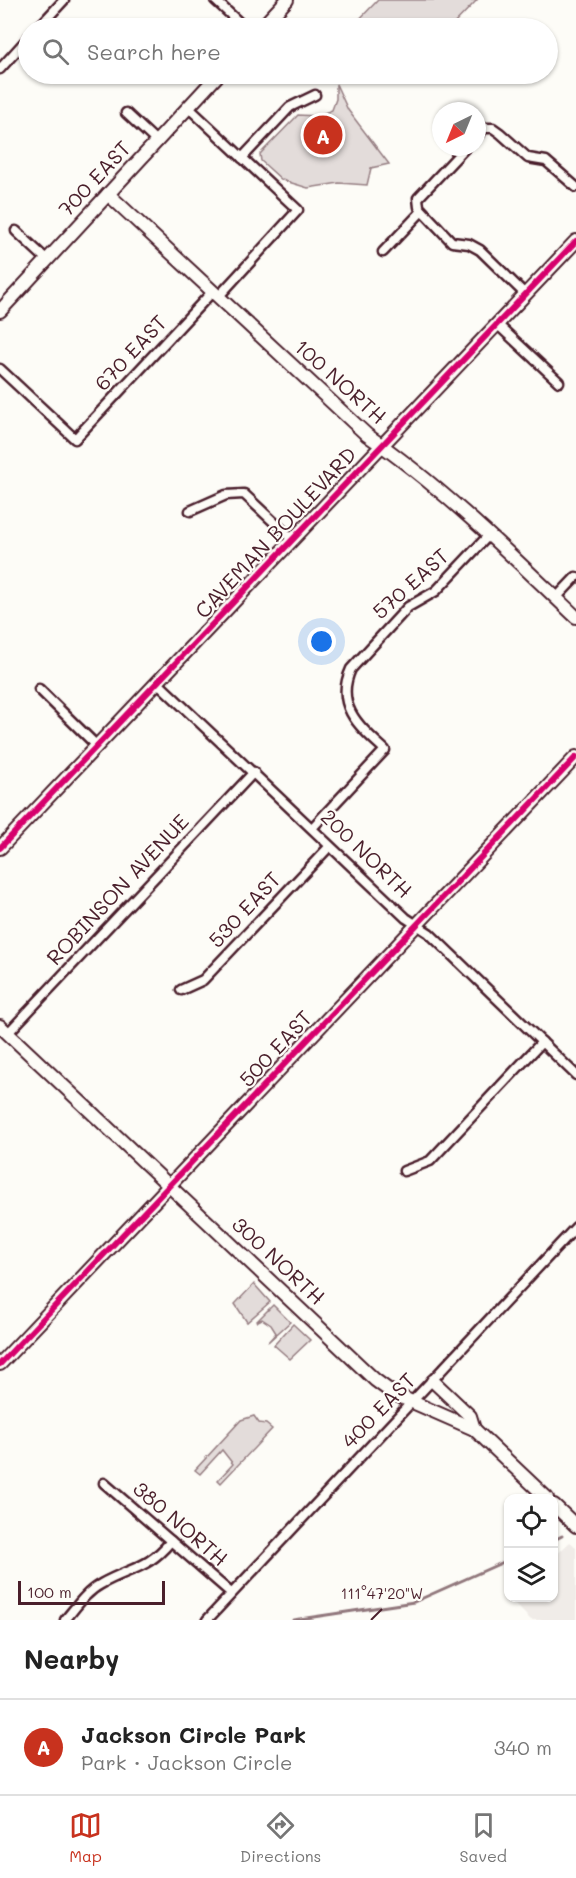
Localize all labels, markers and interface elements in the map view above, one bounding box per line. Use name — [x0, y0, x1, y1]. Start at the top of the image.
search box — [18, 18, 558, 84]
icon: search — [39, 35, 72, 68]
text: Search here — [87, 37, 221, 66]
north arrow — [432, 102, 486, 156]
pin: A — [304, 112, 342, 158]
street label: 700 EAST — [52, 134, 136, 222]
street label: 670 EAST — [88, 308, 172, 396]
street label: 100 NORTH — [290, 333, 393, 429]
street label: CAVEMAN BOULEVARD — [188, 441, 361, 623]
street label: 570 EAST — [366, 542, 454, 624]
your location — [307, 627, 336, 656]
street label: 200 NORTH — [316, 803, 418, 903]
street label: ROBINSON AVENUE — [40, 808, 194, 970]
street label: 530 EAST — [202, 865, 286, 953]
street label: 500 EAST — [233, 1004, 317, 1092]
street label: 300 NORTH — [227, 1210, 331, 1310]
street label: 400 EAST — [335, 1366, 421, 1454]
street label: 380 NORTH — [128, 1474, 234, 1571]
map controls — [504, 1494, 558, 1602]
button: locate — [504, 1494, 558, 1548]
button: layers — [504, 1548, 558, 1602]
scale bar — [18, 1578, 165, 1606]
text: 100 m — [27, 1581, 72, 1602]
text: 111°47'20"W — [341, 1583, 423, 1603]
text: Nearby — [24, 1642, 119, 1676]
text: Jackson Circle Park — [81, 1720, 306, 1749]
text: A — [37, 1734, 50, 1760]
text: 340 m — [494, 1734, 552, 1760]
text: Park · Jackson Circle — [81, 1749, 292, 1775]
tab: Map — [69, 1809, 102, 1866]
tab: Directions — [240, 1809, 321, 1866]
tab: Saved — [459, 1809, 507, 1866]

